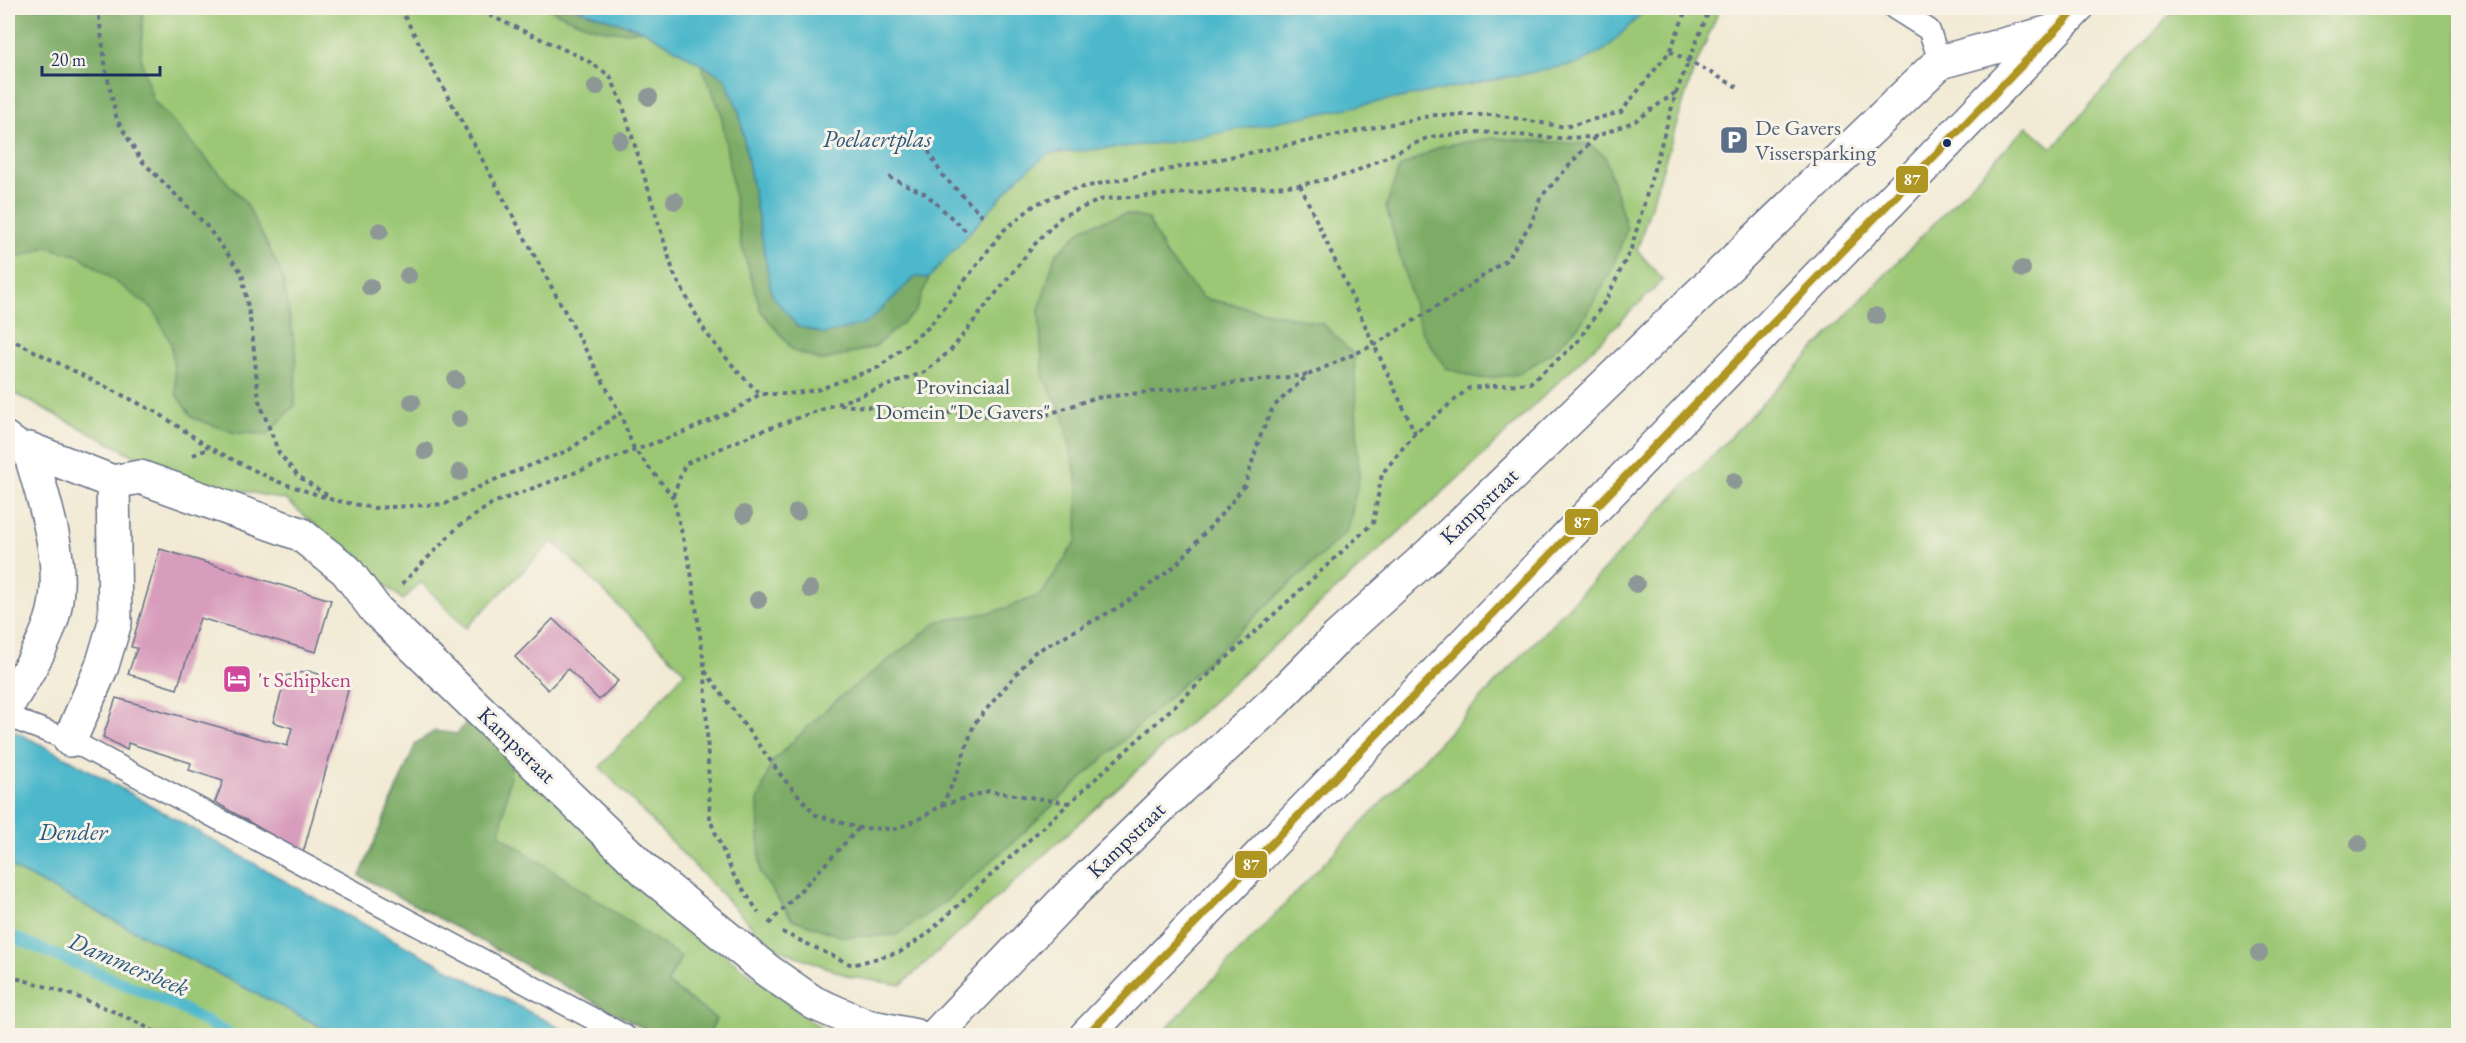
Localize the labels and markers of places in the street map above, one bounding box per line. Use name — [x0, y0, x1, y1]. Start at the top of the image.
place label: De Gavers Vissersparking — [1755, 113, 1876, 167]
parking icon: De Gavers Vissersparking — [1718, 124, 1750, 156]
unlabelled marker — [1941, 137, 1953, 149]
hotel icon: 't Schipken — [221, 663, 253, 695]
place label: 't Schipken — [258, 665, 352, 694]

